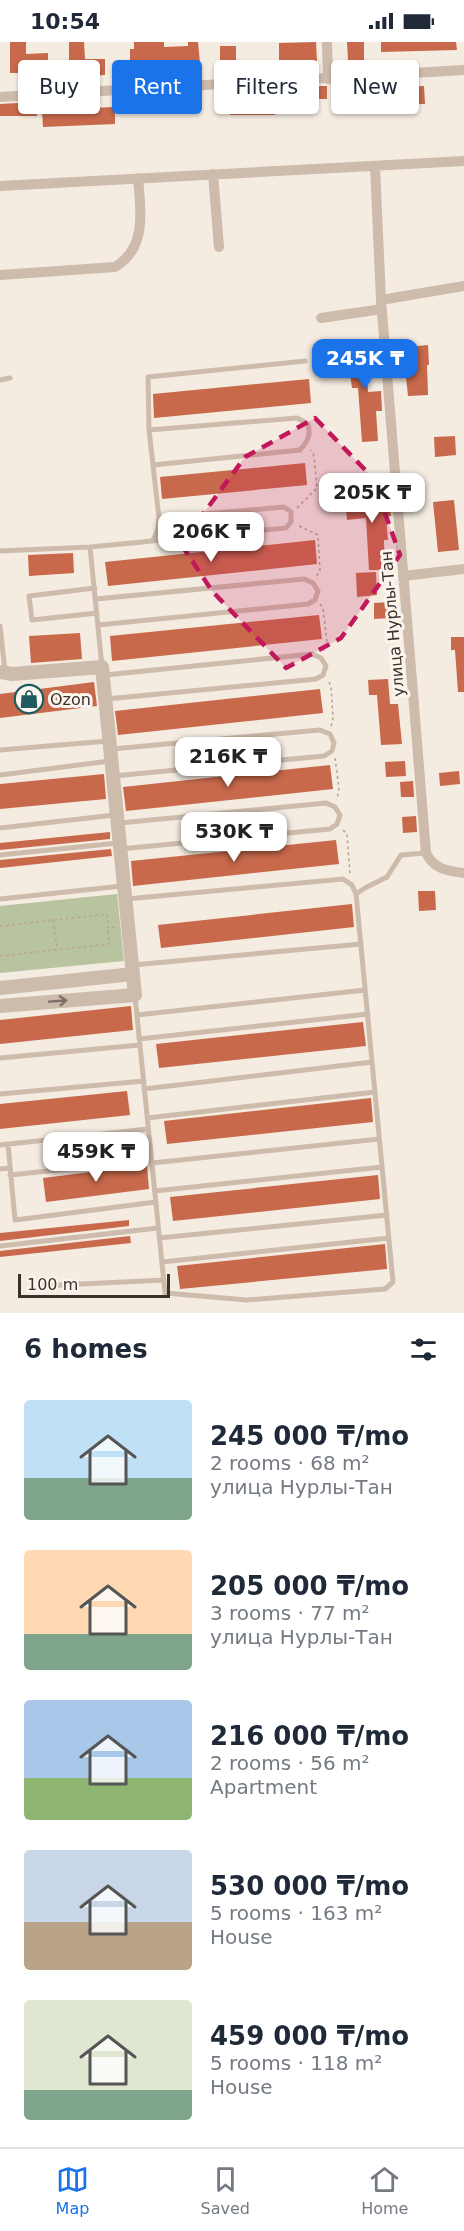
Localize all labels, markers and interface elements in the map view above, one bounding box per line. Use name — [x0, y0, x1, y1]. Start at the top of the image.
text: 10:54 — [30, 9, 100, 34]
chip: Buy — [18, 60, 100, 114]
chip: Rent — [112, 60, 202, 114]
chip: Filters — [214, 60, 319, 114]
chip: New — [331, 60, 419, 114]
pin: 245K ₸ — [316, 339, 414, 390]
text: 245K ₸ — [326, 346, 404, 370]
pin: 205K ₸ — [323, 473, 421, 524]
text: 205K ₸ — [333, 480, 411, 504]
pin: 206K ₸ — [162, 512, 260, 563]
text: 206K ₸ — [172, 519, 250, 543]
street label: улица Нурлы-Тан — [377, 550, 408, 698]
shop icon: Ozon — [13, 683, 45, 715]
place label: Ozon — [50, 690, 91, 709]
pin: 216K ₸ — [179, 737, 277, 788]
text: 216K ₸ — [189, 744, 267, 768]
pin: 530K ₸ — [185, 812, 283, 863]
text: 530K ₸ — [195, 819, 273, 843]
one-way arrow — [48, 995, 68, 1006]
pin: 459K ₸ — [47, 1132, 145, 1183]
text: 459K ₸ — [57, 1139, 135, 1163]
scale bar — [18, 1271, 170, 1298]
text: 100 m — [27, 1275, 78, 1294]
icon: filters — [407, 1333, 440, 1366]
text: 6 homes — [24, 1334, 148, 1364]
text: 245 000 ₸/mo — [210, 1421, 409, 1451]
icon: home — [72, 1424, 144, 1496]
text: 2 rooms · 68 m² — [210, 1451, 370, 1475]
text: улица Нурлы-Тан — [210, 1475, 393, 1499]
text: 205 000 ₸/mo — [210, 1571, 409, 1601]
icon: home — [72, 1574, 144, 1646]
text: 3 rooms · 77 m² — [210, 1601, 370, 1625]
text: улица Нурлы-Тан — [210, 1625, 393, 1649]
text: 216 000 ₸/mo — [210, 1721, 409, 1751]
icon: home — [72, 1724, 144, 1796]
text: 2 rooms · 56 m² — [210, 1751, 370, 1775]
text: Apartment — [210, 1775, 317, 1799]
text: 530 000 ₸/mo — [210, 1871, 409, 1901]
icon: home — [72, 1874, 144, 1946]
text: 5 rooms · 163 m² — [210, 1901, 382, 1925]
text: House — [210, 1925, 273, 1949]
text: 459 000 ₸/mo — [210, 2021, 409, 2051]
icon: home — [72, 2024, 144, 2096]
text: 5 rooms · 118 m² — [210, 2051, 382, 2075]
text: House — [210, 2075, 273, 2099]
tab: Map — [56, 2163, 89, 2218]
tab: Saved — [201, 2163, 250, 2218]
tab: Home — [361, 2163, 408, 2218]

